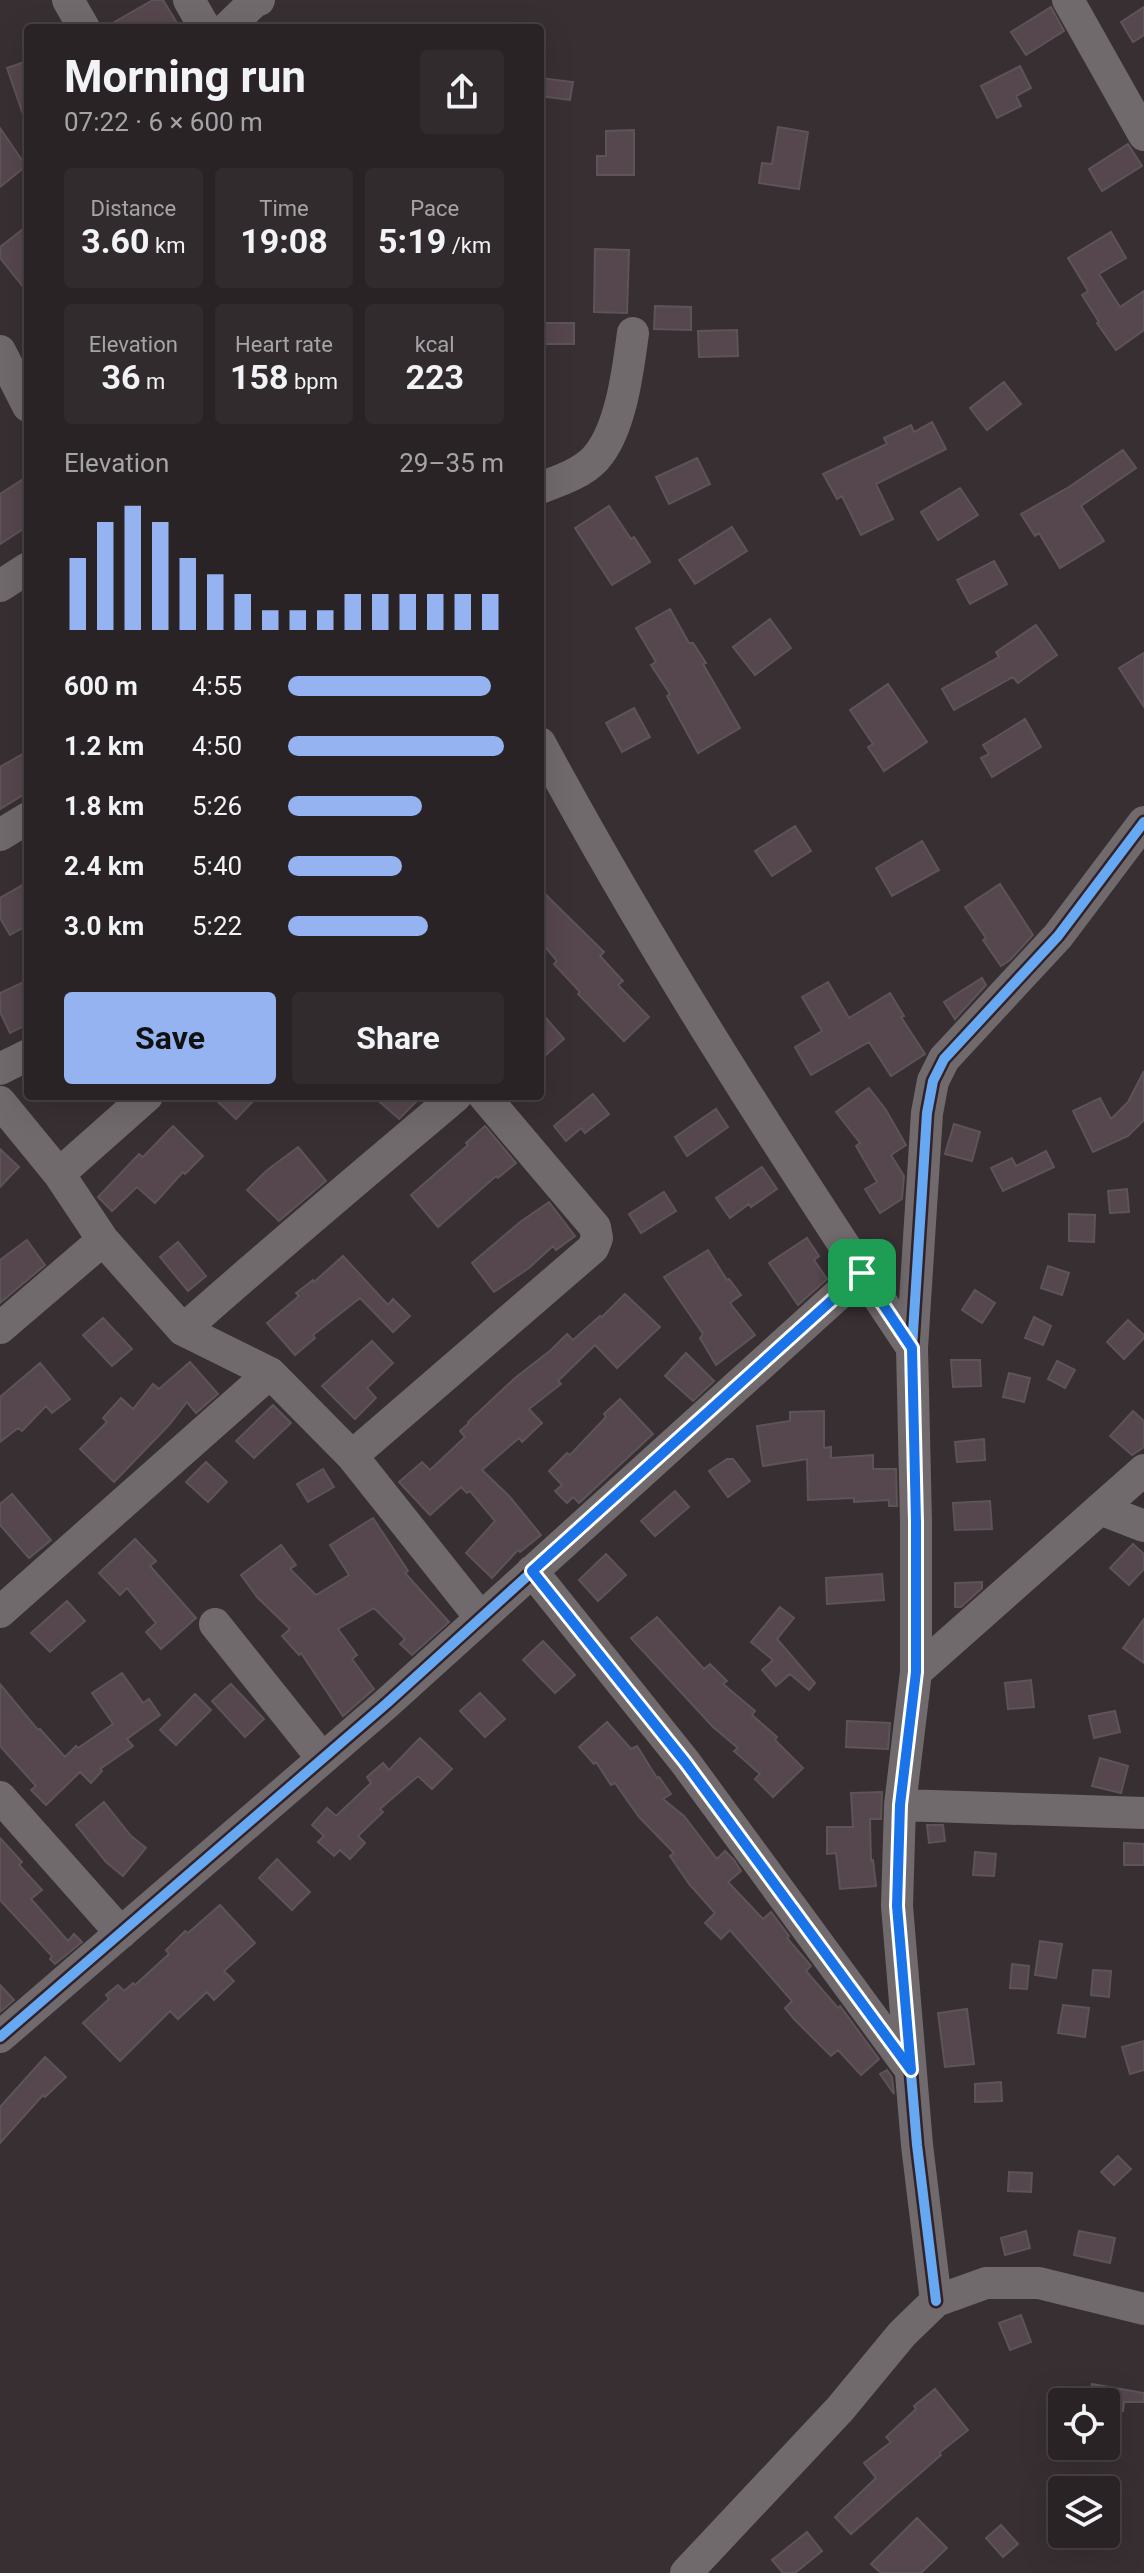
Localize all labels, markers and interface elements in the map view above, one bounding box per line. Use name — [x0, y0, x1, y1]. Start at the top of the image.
button: share — [420, 50, 504, 134]
text: Morning run — [64, 51, 306, 103]
text: 07:22 · 6 × 600 m — [64, 107, 263, 137]
text: Distance — [91, 196, 176, 221]
text: Time — [259, 196, 309, 221]
text: Pace — [410, 196, 459, 221]
text: 3.60 — [81, 221, 150, 261]
text: 19:08 — [240, 221, 328, 261]
text: 5:19 — [378, 221, 446, 261]
text: km — [150, 233, 185, 258]
text: /km — [446, 233, 491, 258]
text: Elevation — [89, 332, 178, 357]
text: Heart rate — [235, 332, 333, 357]
text: kcal — [415, 332, 455, 357]
text: 36 — [101, 357, 140, 397]
text: 158 — [230, 357, 289, 397]
text: 223 — [405, 357, 464, 397]
text: m — [140, 369, 165, 394]
text: bpm — [289, 369, 338, 394]
text: Elevation — [64, 448, 169, 478]
text: 29–35 m — [399, 448, 504, 478]
text: 600 m — [64, 671, 138, 701]
text: 4:55 — [192, 671, 242, 701]
text: 1.2 km — [64, 731, 144, 761]
text: 4:50 — [192, 731, 242, 761]
text: 1.8 km — [64, 791, 144, 821]
text: 5:26 — [192, 791, 242, 821]
text: 2.4 km — [64, 851, 144, 881]
text: 5:40 — [192, 851, 242, 881]
text: 3.0 km — [64, 911, 144, 941]
text: 5:22 — [192, 911, 242, 941]
button: Save — [64, 992, 276, 1084]
button: Share — [292, 992, 504, 1084]
pin — [828, 1239, 896, 1307]
icon: arrive — [840, 1251, 884, 1295]
map controls — [1048, 2388, 1120, 2548]
button: locate — [1048, 2388, 1120, 2460]
button: layers — [1048, 2476, 1120, 2548]

